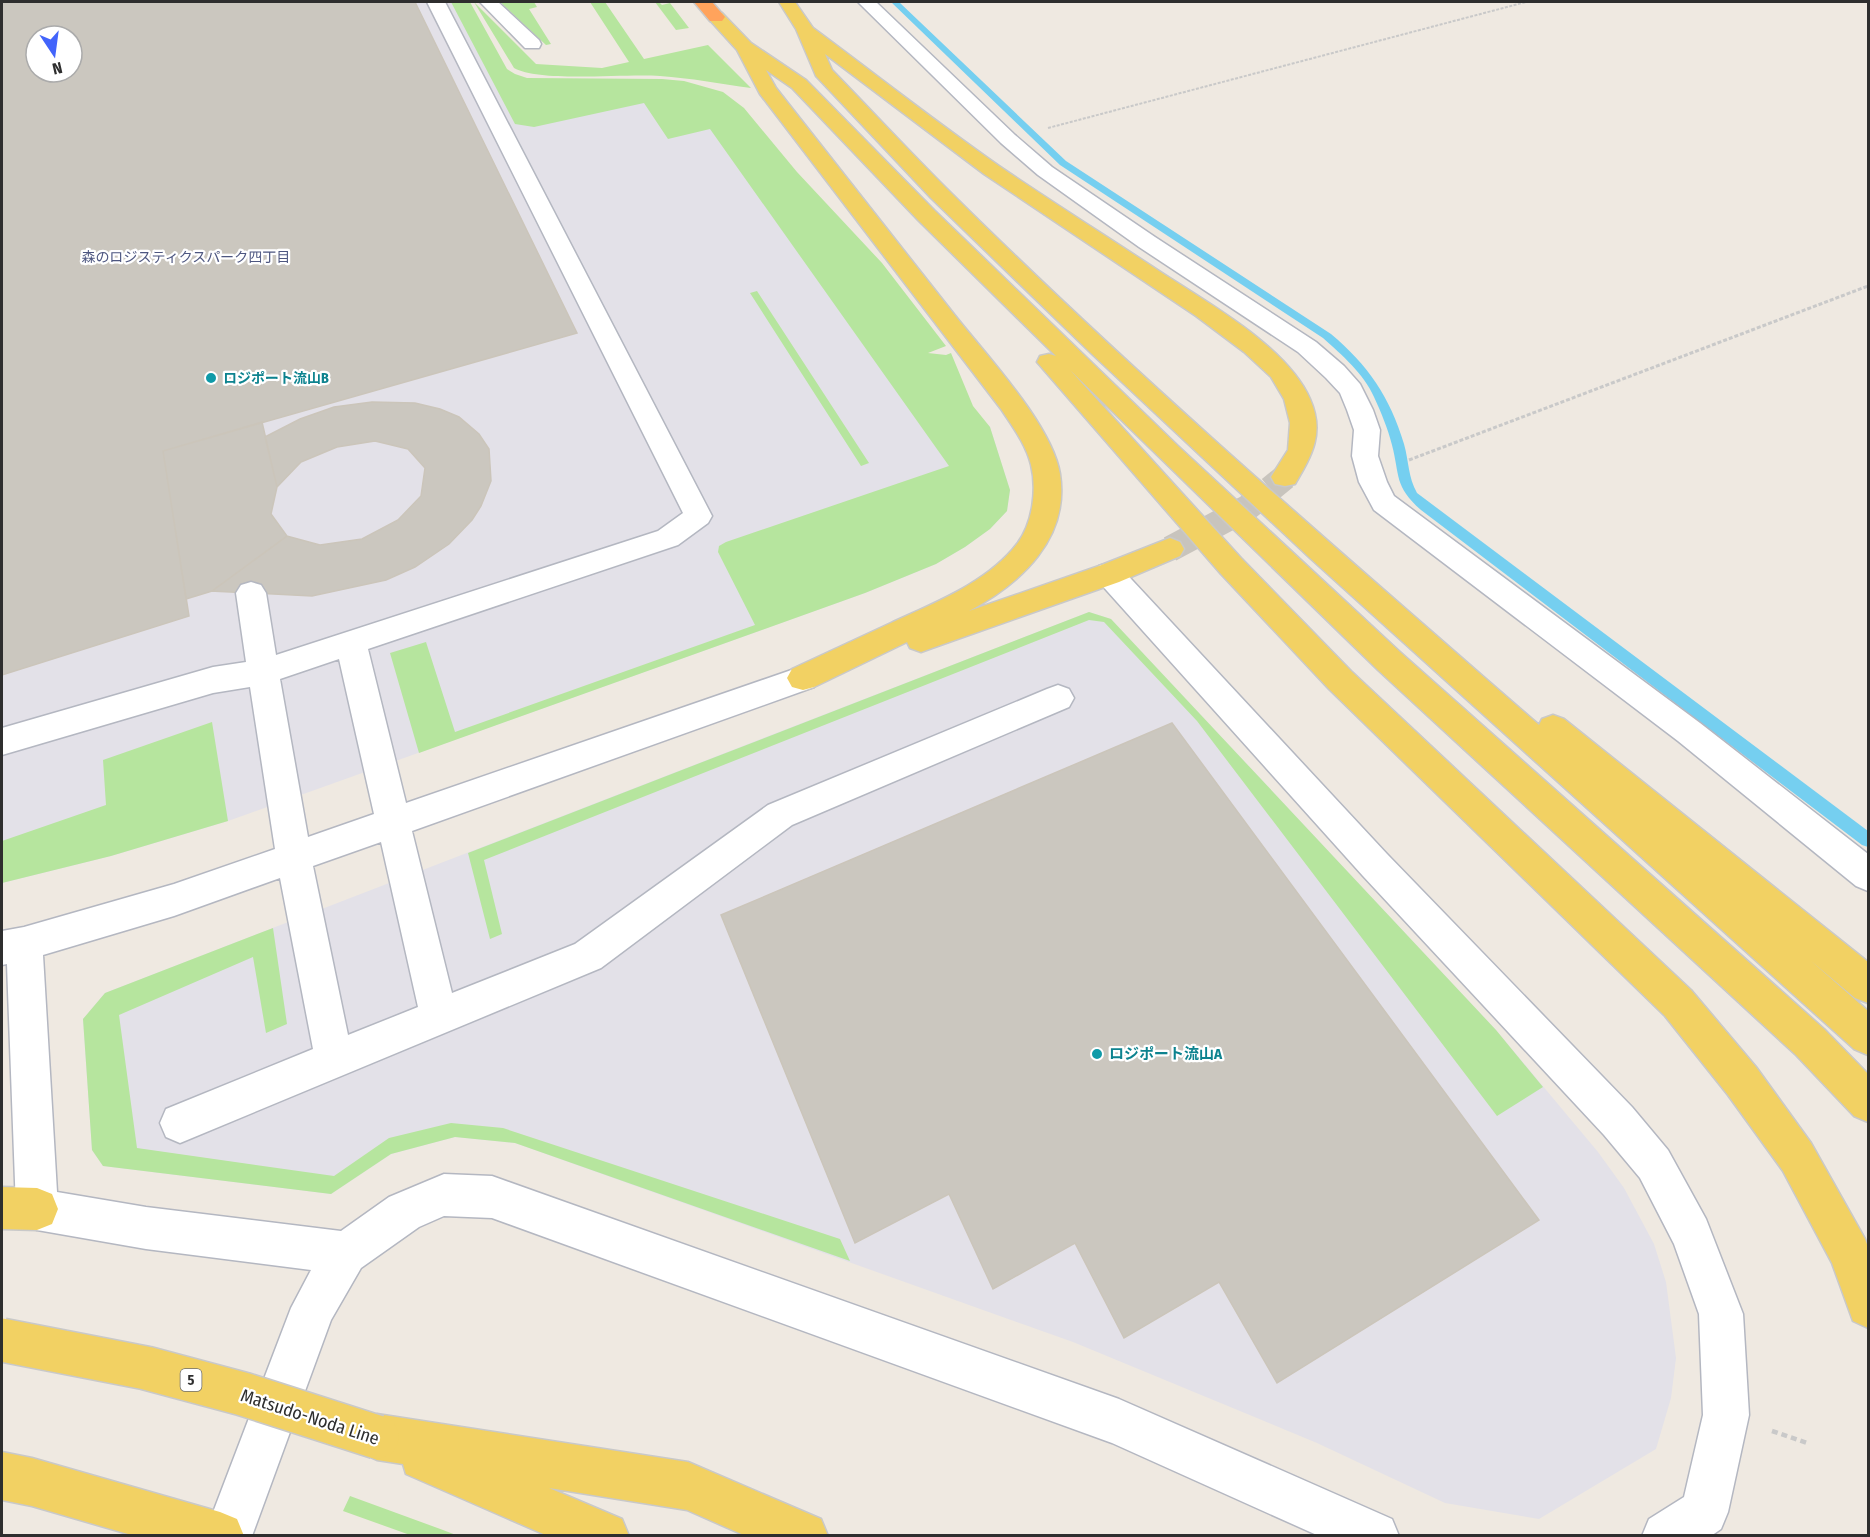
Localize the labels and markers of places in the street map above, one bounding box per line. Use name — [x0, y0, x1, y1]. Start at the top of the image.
place label: ロジポート流山B — [223, 370, 329, 387]
marker: ロジポート流山B — [204, 371, 218, 385]
place label: ロジポート流山A — [1109, 1045, 1223, 1063]
marker: ロジポート流山A — [1090, 1047, 1104, 1061]

